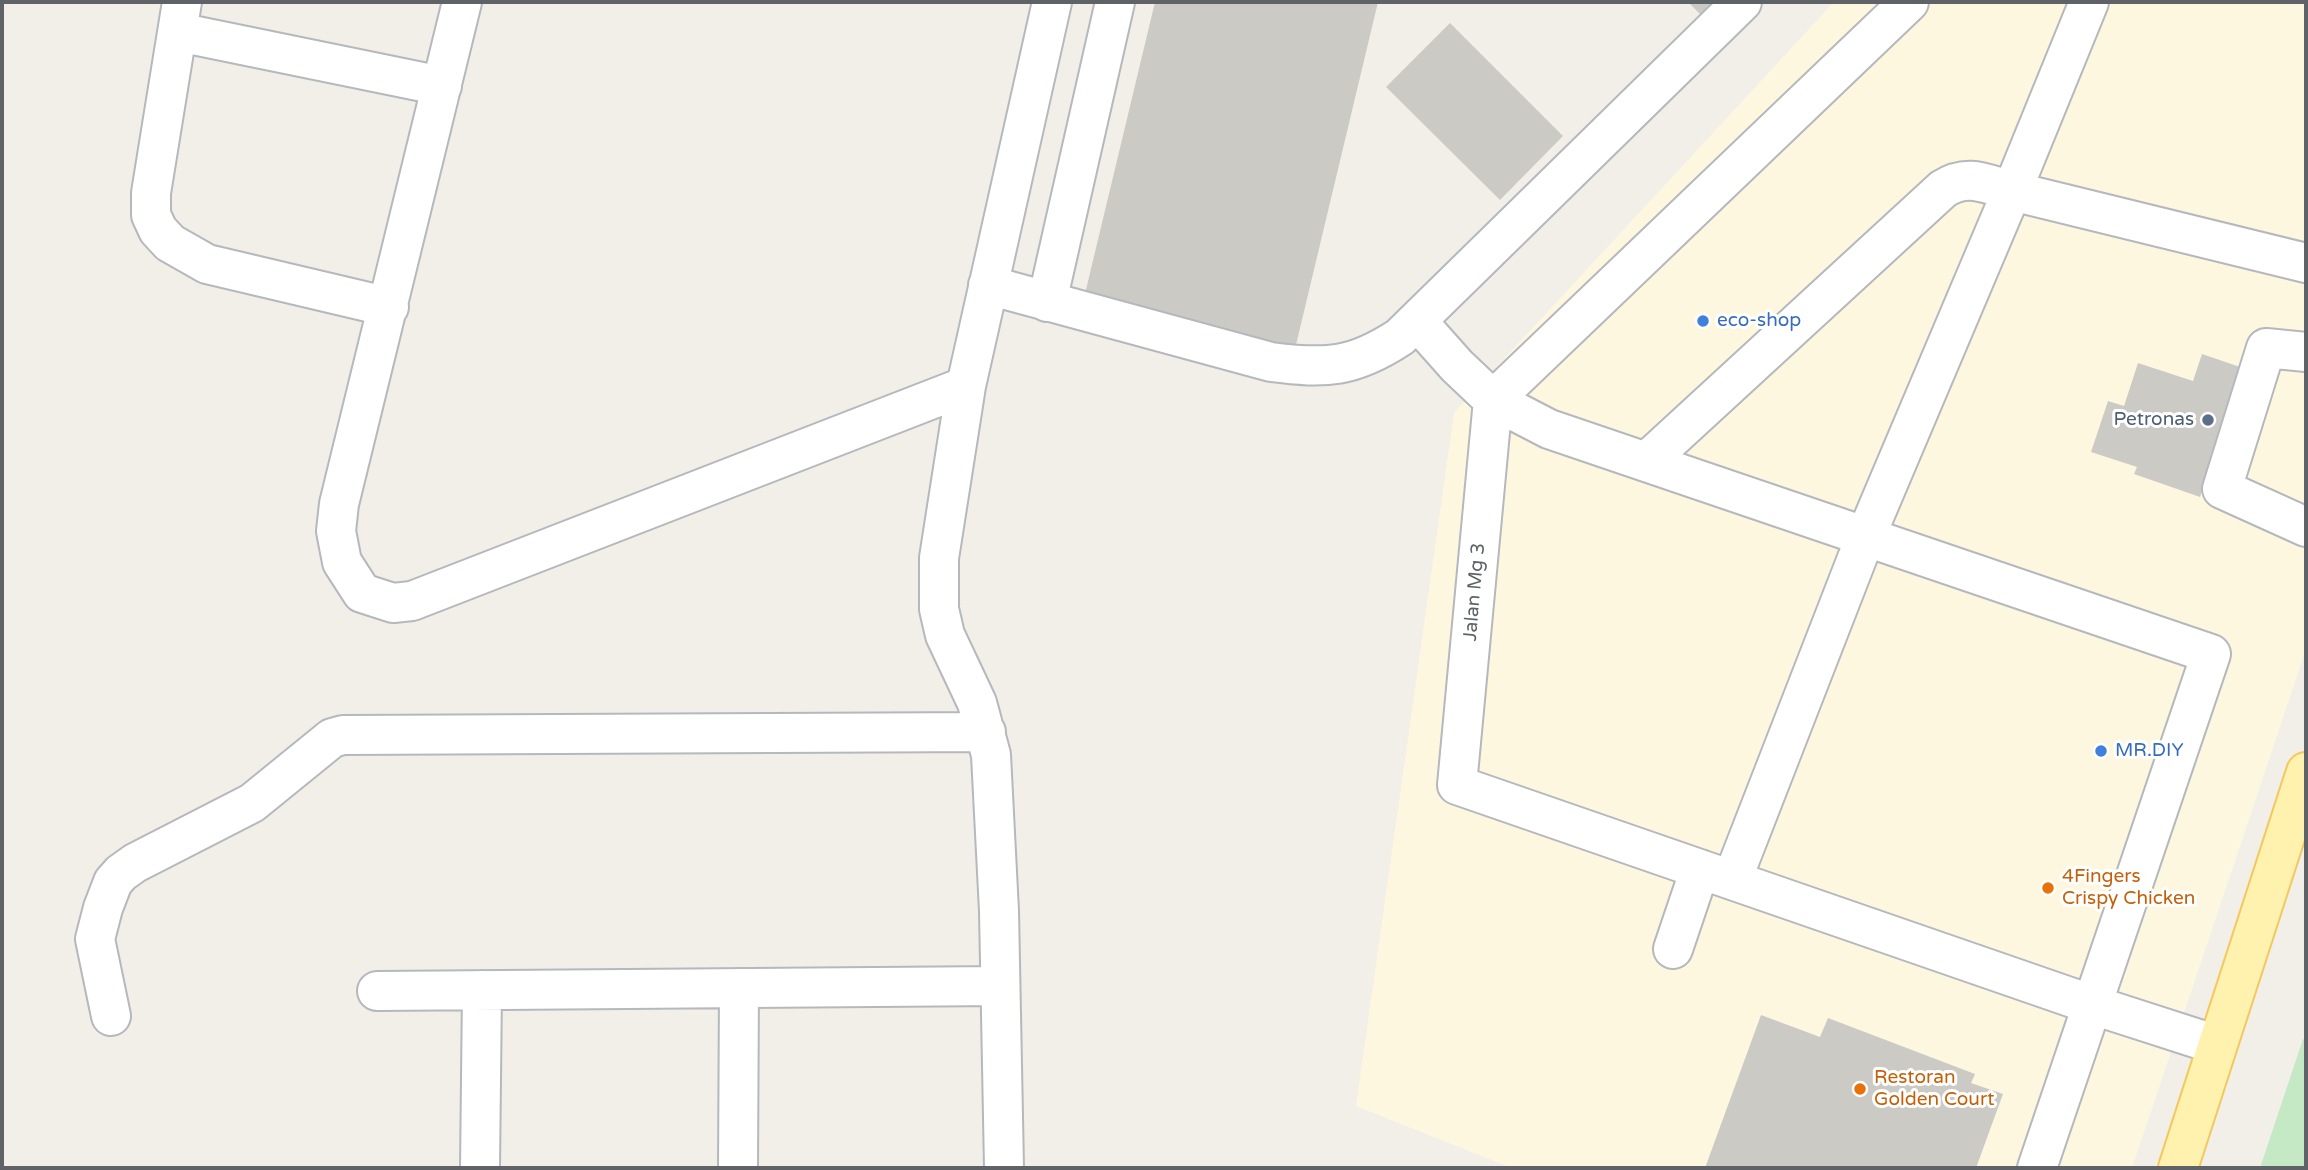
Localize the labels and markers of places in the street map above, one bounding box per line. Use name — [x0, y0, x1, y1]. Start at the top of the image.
place label: eco-shop — [1717, 310, 1801, 332]
marker: eco-shop — [1695, 313, 1711, 329]
place label: Petronas — [2114, 409, 2194, 431]
marker: Petronas — [2200, 412, 2216, 428]
place label: MR.DIY — [2115, 740, 2184, 762]
marker: MR.DIY — [2093, 743, 2109, 759]
place label: 4Fingers Crispy Chicken — [2062, 866, 2195, 910]
marker: 4Fingers Crispy Chicken — [2040, 880, 2056, 896]
place label: Restoran Golden Court — [1874, 1067, 1994, 1111]
marker: Restoran Golden Court — [1852, 1081, 1868, 1097]

